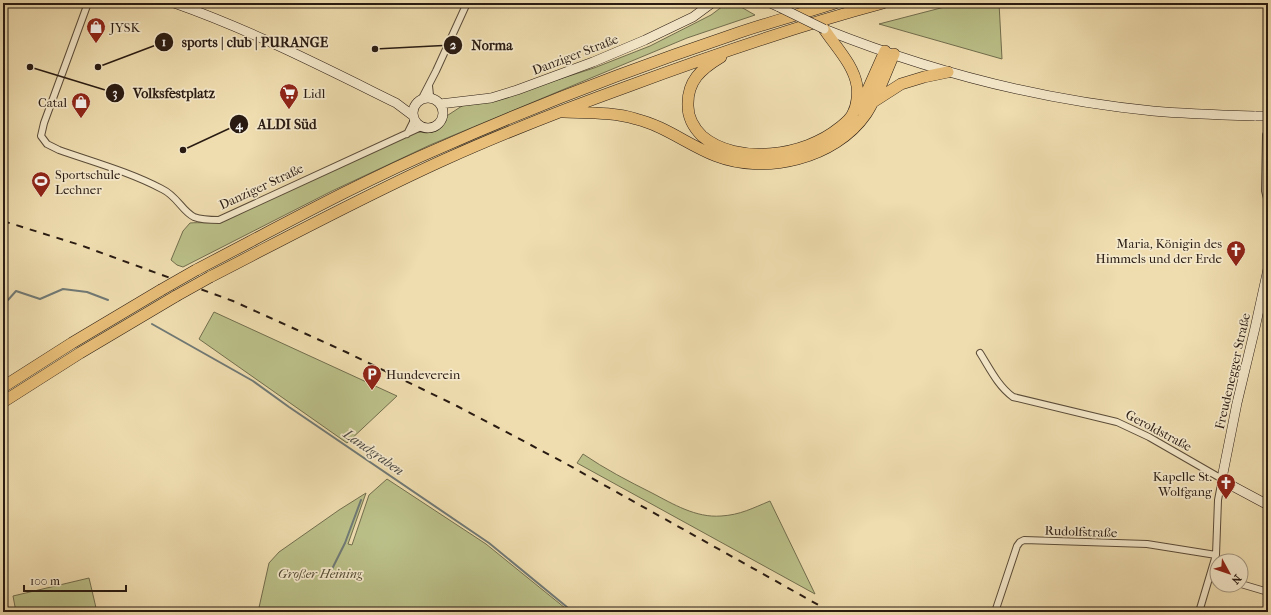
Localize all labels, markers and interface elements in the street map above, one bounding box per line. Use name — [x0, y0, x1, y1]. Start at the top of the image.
shop icon: JYSK — [85, 16, 107, 44]
place label: JYSK — [109, 20, 141, 35]
callout: sports | club | PURANGE — [154, 29, 337, 55]
street label: Danziger Straße — [530, 31, 621, 78]
callout: Norma — [443, 32, 521, 58]
text: sports | club | PURANGE — [182, 34, 329, 51]
text: 1 — [162, 35, 166, 49]
text: Norma — [471, 37, 513, 54]
text: 2 — [450, 38, 457, 52]
callout: Volksfestplatz — [105, 80, 223, 106]
supermarket icon: Lidl — [278, 82, 300, 110]
text: Volksfestplatz — [132, 85, 216, 102]
text: 3 — [113, 86, 118, 101]
place label: Lidl — [303, 86, 326, 101]
shop icon: Catal — [70, 91, 92, 119]
place label: Catal — [38, 95, 67, 110]
callout: ALDI Süd — [229, 111, 324, 137]
text: ALDI Süd — [256, 116, 318, 133]
text: 4 — [234, 118, 243, 133]
street label: Danziger Straße — [217, 160, 306, 213]
place label: Sportschule Lechner — [55, 167, 121, 197]
sports icon: Sportschule Lechner — [30, 170, 52, 198]
place label: Maria, Königin des Himmels und der Erde — [1095, 236, 1223, 266]
church icon: Maria, Königin des Himmels und der Erde — [1225, 239, 1247, 267]
street label: Freudenegger Straße — [1212, 311, 1253, 431]
parking icon: Hundeverein — [361, 363, 383, 391]
place label: Hundeverein — [386, 367, 461, 382]
street label: Geroldstraße — [1123, 407, 1195, 454]
water label: Landgraben — [339, 425, 407, 479]
place label: Kapelle St. Wolfgang — [1153, 469, 1213, 499]
church icon: Kapelle St. Wolfgang — [1215, 472, 1237, 500]
street label: Rudolfstraße — [1044, 523, 1118, 540]
north arrow — [1209, 553, 1249, 593]
park label: Großer Heining — [278, 566, 363, 581]
scale bar — [24, 567, 126, 593]
text: N — [1228, 572, 1244, 587]
text: 100 m — [30, 574, 60, 588]

